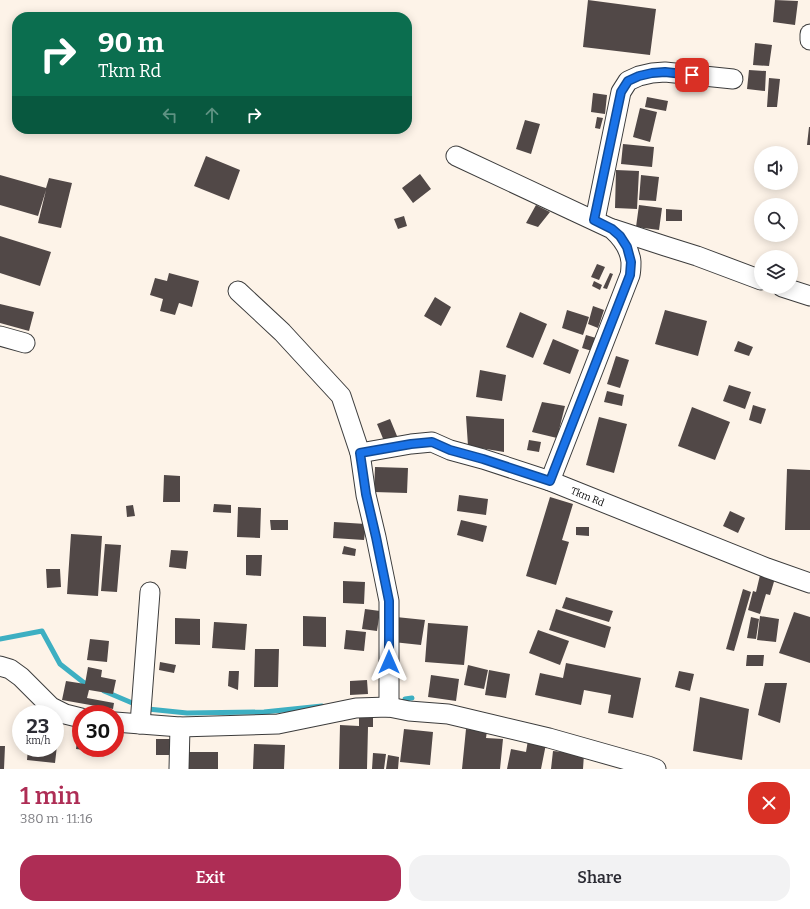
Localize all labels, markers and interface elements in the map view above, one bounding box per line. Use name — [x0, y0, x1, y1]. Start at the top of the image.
text: 90 m — [98, 26, 164, 59]
icon: right — [32, 28, 84, 80]
pin — [675, 58, 709, 92]
text: Tkm Rd — [98, 60, 161, 82]
icon: arrive — [681, 64, 703, 86]
icon: left — [159, 104, 181, 126]
icon: ahead — [201, 104, 223, 126]
icon: right — [243, 104, 265, 126]
map controls — [754, 146, 798, 294]
button: sound — [754, 146, 798, 190]
button: search — [754, 198, 798, 242]
button: layers — [754, 250, 798, 294]
street label: Tkm Rd — [569, 485, 606, 509]
position arrow — [368, 641, 410, 683]
speed limit sign: 30 — [72, 705, 124, 757]
text: 23 — [27, 714, 49, 738]
text: km/h — [26, 735, 50, 747]
text: 1 min — [20, 782, 80, 810]
button: close — [748, 782, 790, 824]
text: 380 m · 11:16 — [20, 811, 93, 826]
button: Exit — [20, 855, 401, 901]
button: Share — [409, 855, 790, 901]

